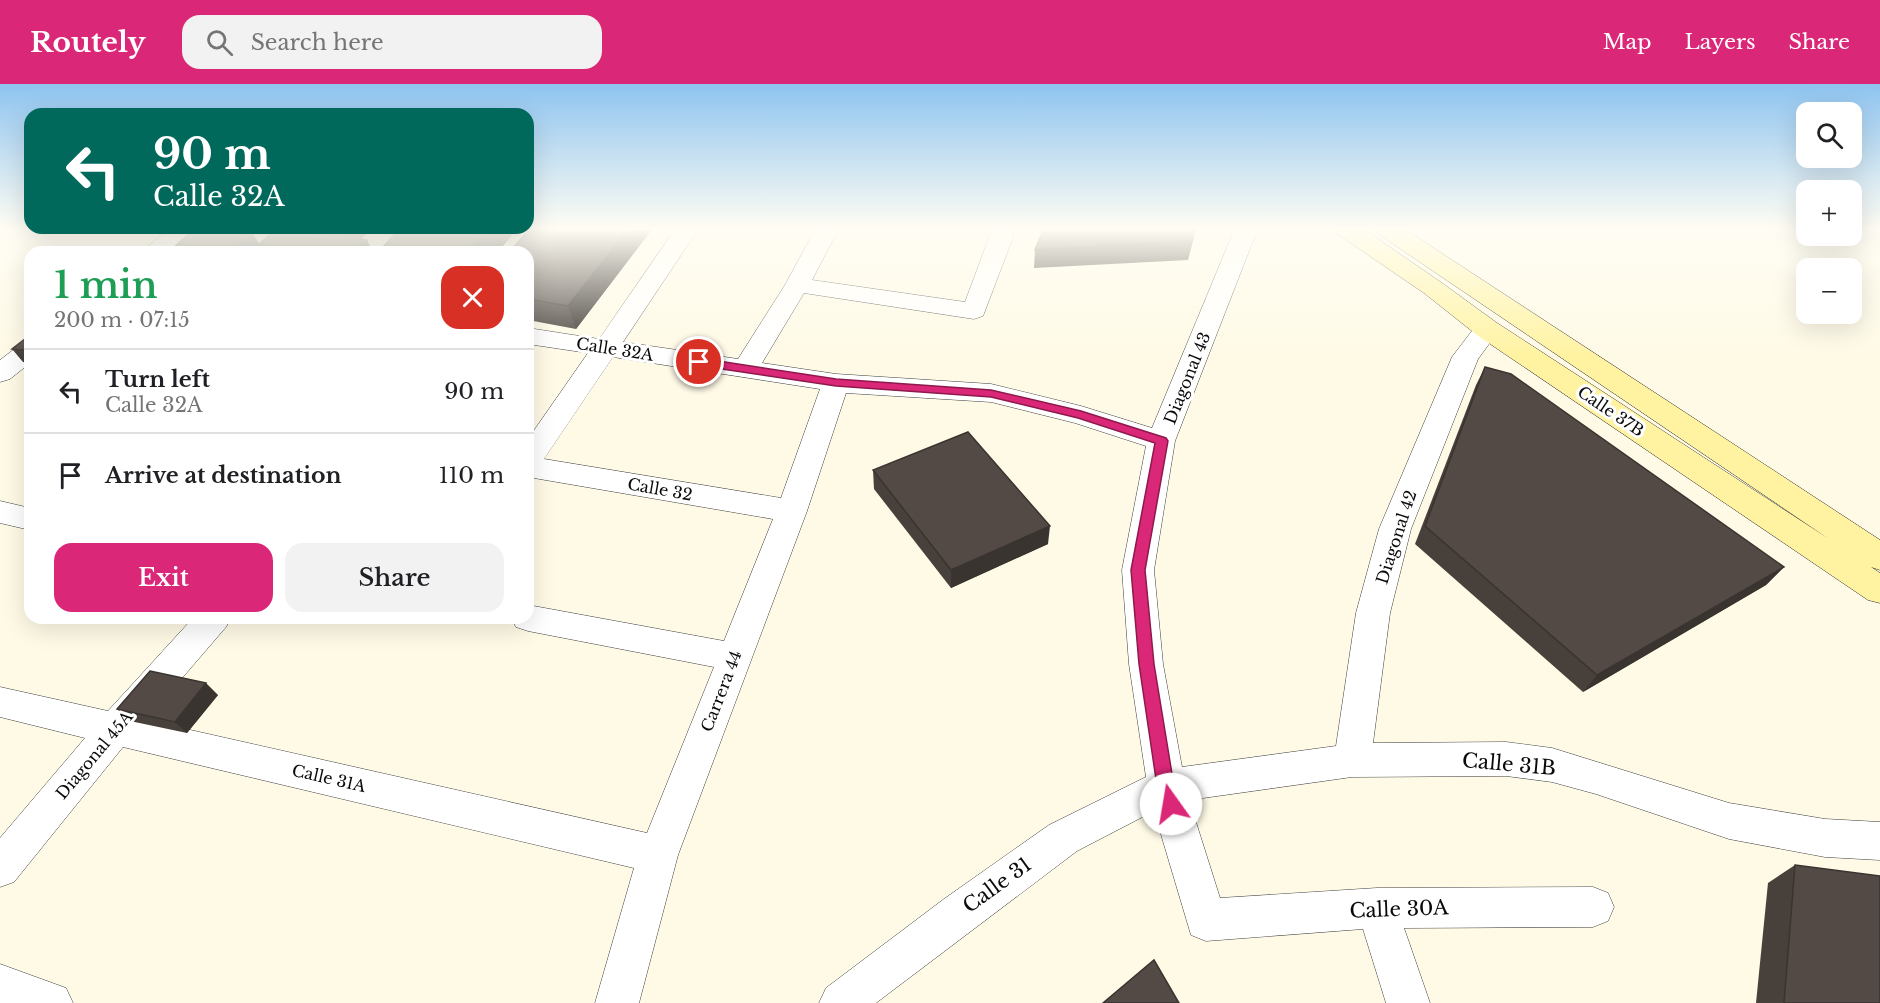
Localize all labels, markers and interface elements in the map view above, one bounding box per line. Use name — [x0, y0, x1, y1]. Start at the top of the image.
search box — [182, 15, 602, 69]
text: Routely — [30, 25, 146, 60]
icon: search — [203, 26, 236, 59]
text: Search here — [251, 29, 384, 56]
text: Map — [1603, 29, 1652, 55]
text: Layers — [1685, 29, 1756, 55]
text: Share — [1789, 29, 1850, 55]
map controls — [1796, 102, 1862, 324]
button: search — [1796, 102, 1862, 168]
text: 90 m — [153, 128, 271, 180]
icon: left — [54, 132, 132, 210]
text: Calle 32A — [153, 180, 285, 213]
button: + — [1796, 180, 1862, 246]
button: − — [1796, 258, 1862, 324]
text: 1 min — [54, 263, 158, 308]
button: close — [441, 266, 504, 329]
text: 200 m · 07:15 — [54, 308, 190, 332]
street label: Diagonal 43 — [1159, 329, 1215, 427]
street label: Calle 32A — [575, 333, 656, 365]
pin — [673, 336, 724, 387]
icon: arrive — [682, 345, 715, 378]
text: Turn left — [105, 366, 210, 393]
icon: left — [54, 375, 87, 408]
text: 90 m — [444, 378, 504, 405]
street label: Calle 37B — [1574, 381, 1648, 441]
text: Calle 32A — [105, 393, 202, 417]
icon: arrive — [54, 459, 87, 492]
text: Arrive at destination — [105, 462, 342, 489]
text: 110 m — [439, 462, 504, 489]
street label: Calle 32 — [626, 473, 694, 505]
street label: Diagonal 42 — [1371, 488, 1421, 586]
button: Exit — [54, 543, 273, 612]
button: Share — [285, 543, 504, 612]
street label: Carrera 44 — [696, 647, 746, 735]
street label: Diagonal 45A — [51, 706, 137, 803]
street label: Calle 31B — [1461, 748, 1557, 780]
street label: Calle 31A — [290, 760, 369, 796]
position arrow — [1139, 772, 1203, 836]
street label: Calle 31 — [958, 852, 1036, 918]
street label: Calle 30A — [1349, 895, 1449, 923]

